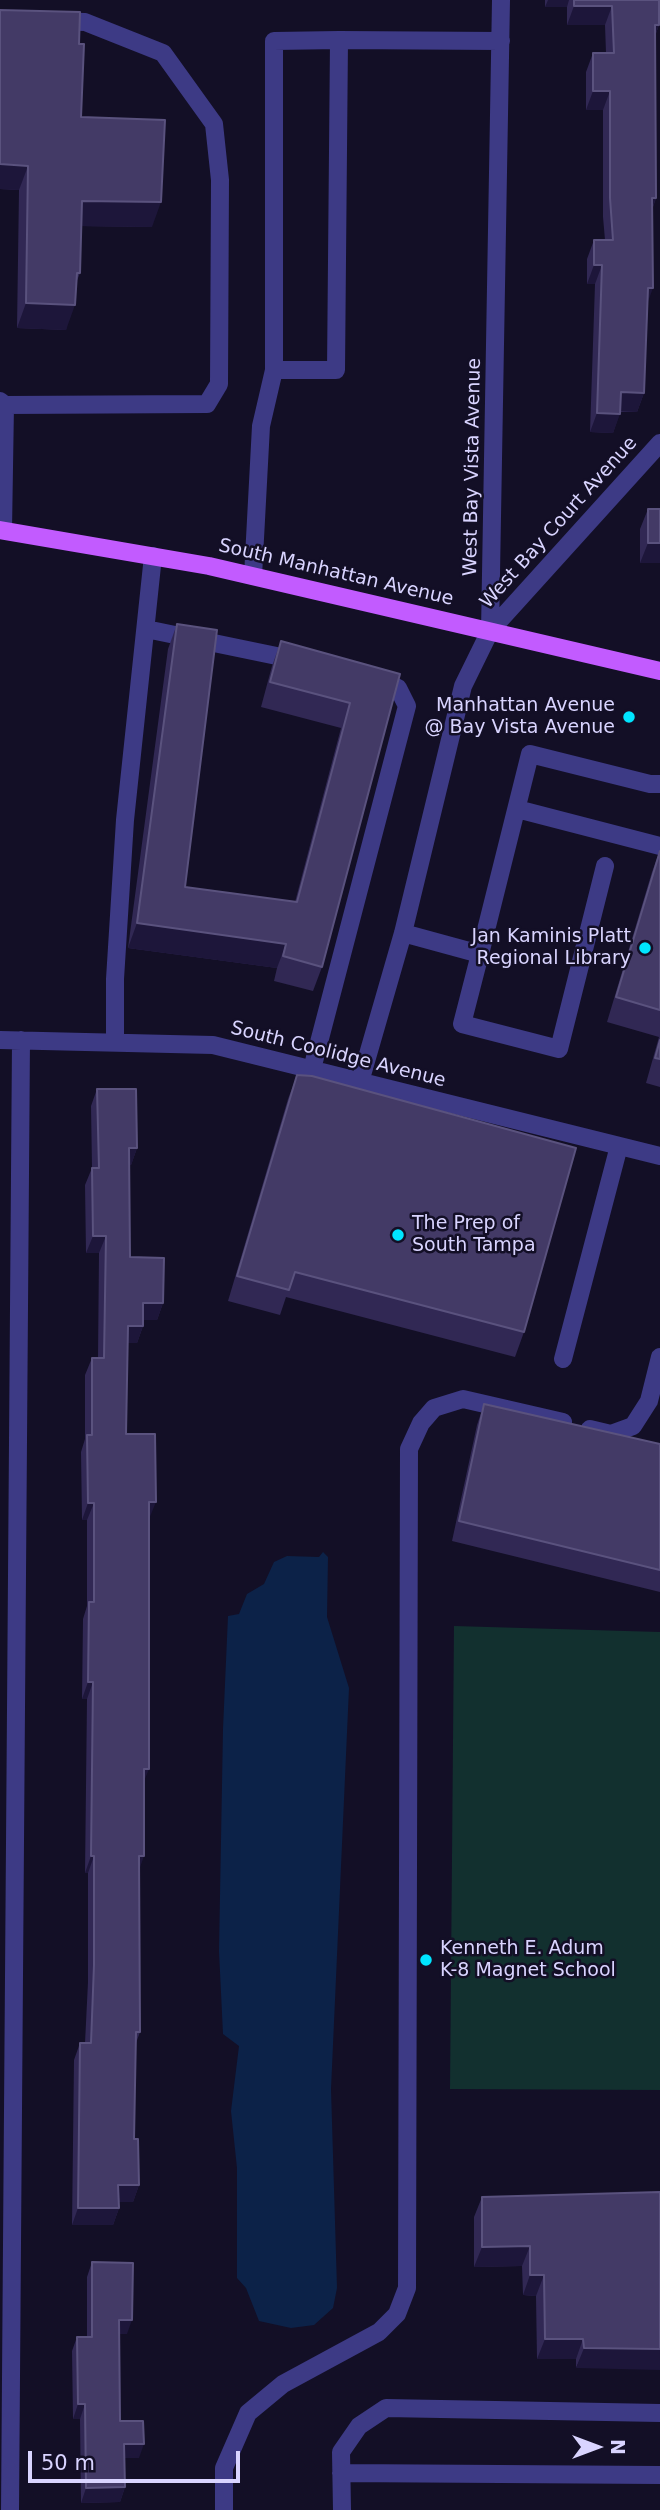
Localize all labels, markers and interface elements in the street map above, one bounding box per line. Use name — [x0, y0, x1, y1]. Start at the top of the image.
street label: West Bay Vista Avenue — [460, 358, 486, 576]
street label: West Bay Court Avenue — [476, 432, 642, 614]
street label: South Manhattan Avenue — [216, 535, 456, 611]
place label: Manhattan Avenue @ Bay Vista Avenue — [425, 695, 615, 739]
marker: Manhattan Avenue @ Bay Vista Avenue — [621, 709, 637, 725]
place label: Jan Kaminis Platt Regional Library — [472, 926, 631, 970]
marker: Jan Kaminis Platt Regional Library — [637, 940, 653, 956]
street label: South Coolidge Avenue — [228, 1017, 448, 1093]
place label: The Prep of South Tampa — [412, 1213, 536, 1257]
marker: The Prep of South Tampa — [390, 1227, 406, 1243]
place label: Kenneth E. Adum K-8 Magnet School — [440, 1938, 616, 1982]
marker: Kenneth E. Adum K-8 Magnet School — [418, 1952, 434, 1968]
north arrow — [562, 2412, 632, 2482]
scale bar — [32, 2436, 243, 2480]
text: N — [607, 2439, 629, 2455]
text: 50 m — [41, 2451, 95, 2475]

